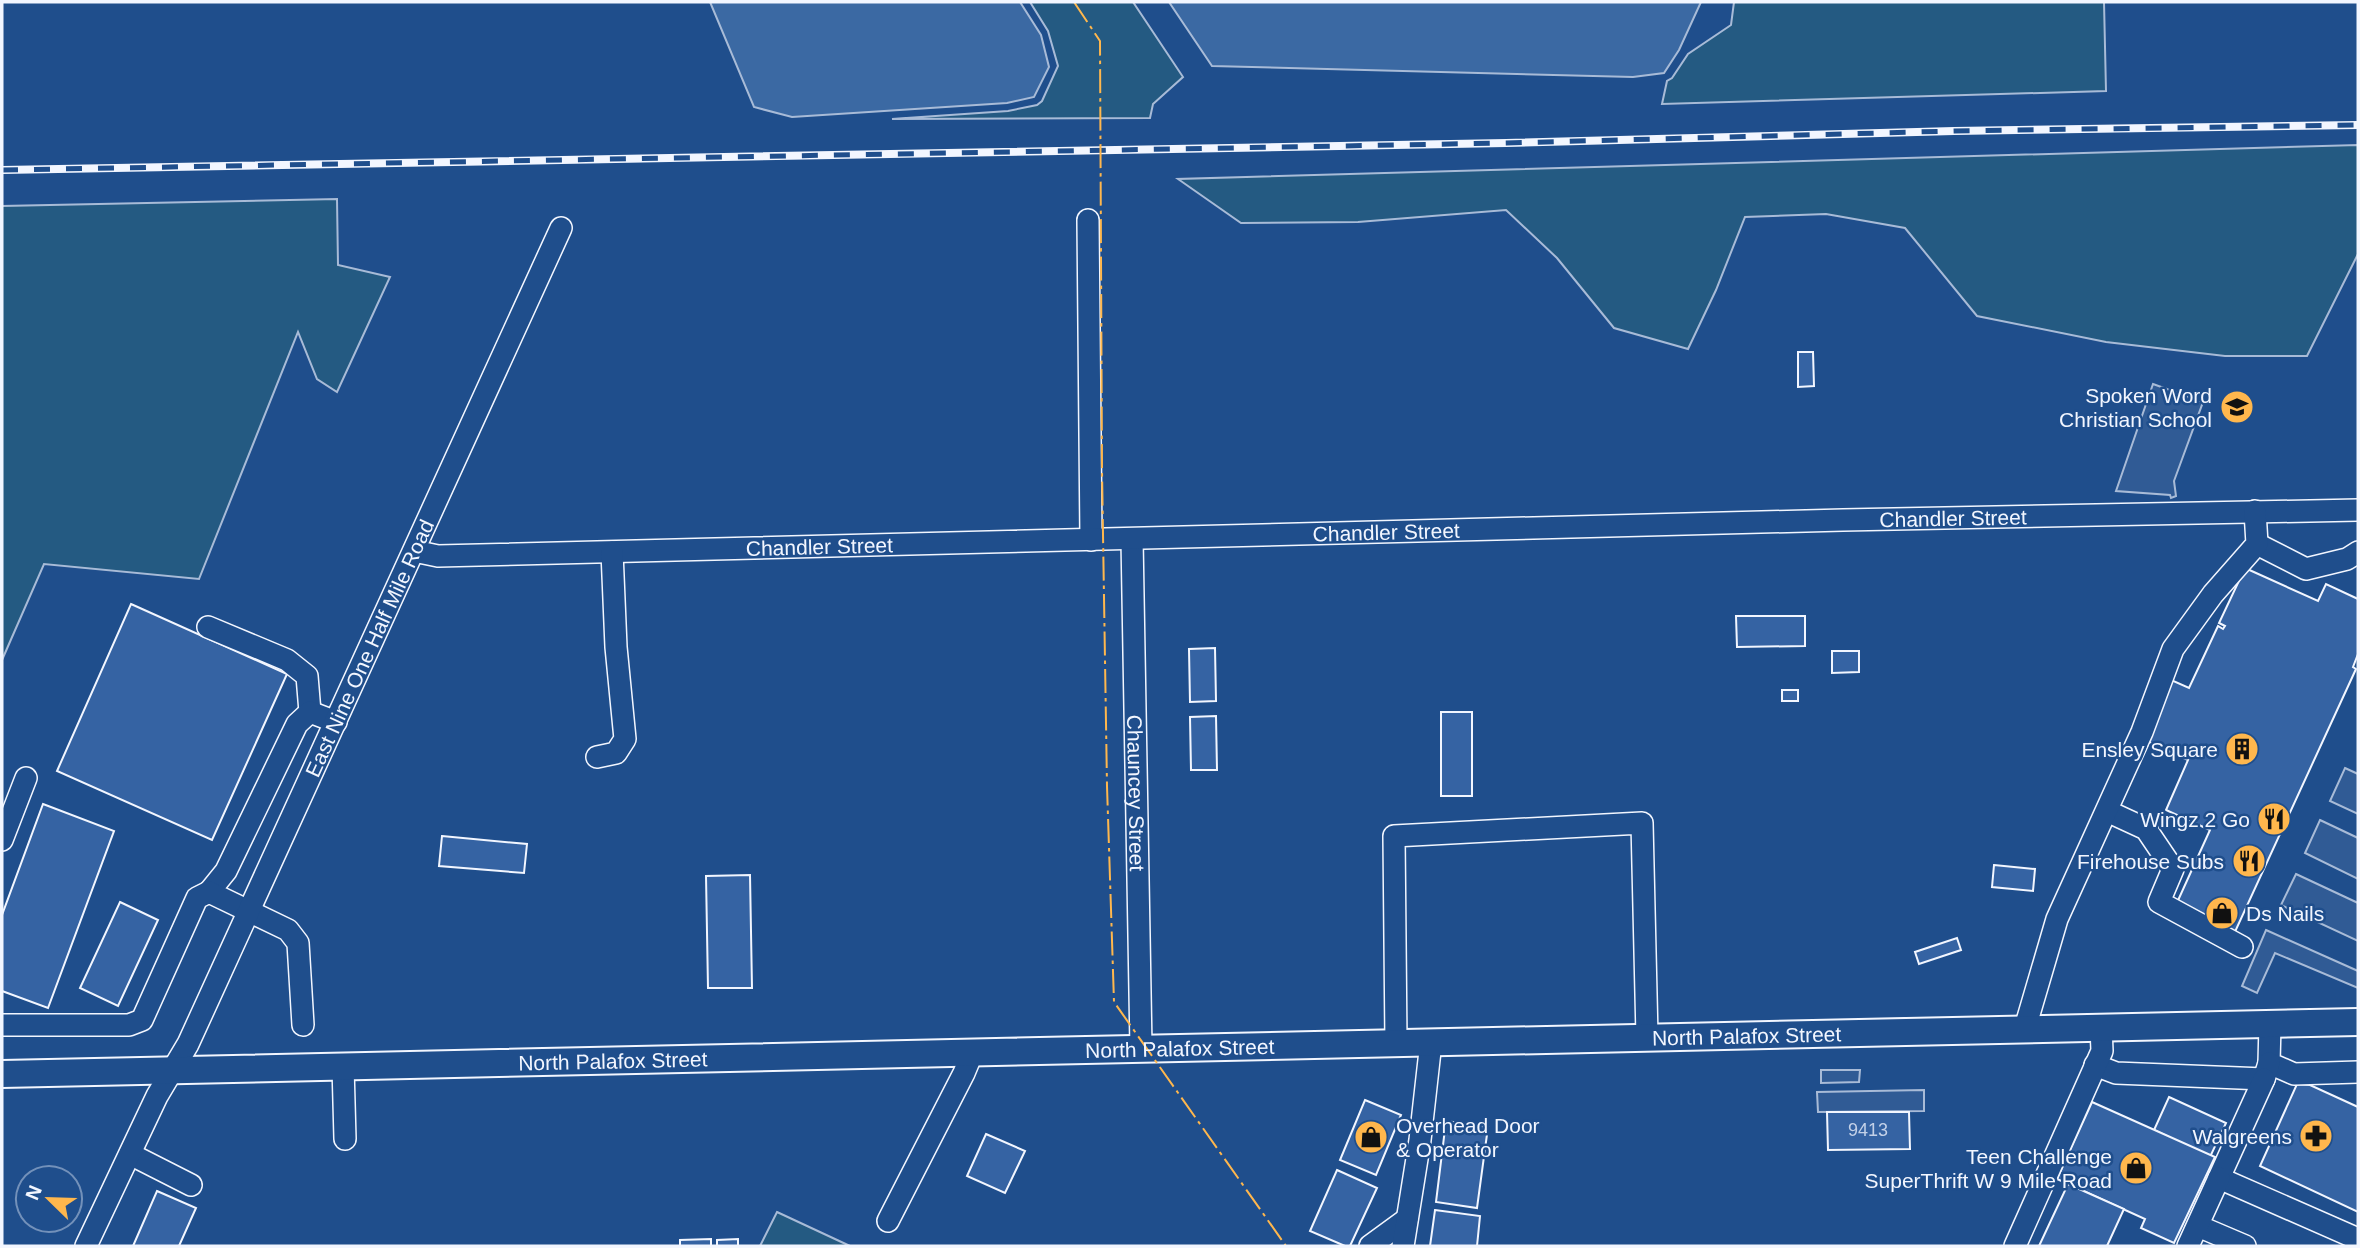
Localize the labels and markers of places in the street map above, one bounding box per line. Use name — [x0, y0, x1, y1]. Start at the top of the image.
place label: Spoken Word Christian School — [2059, 384, 2212, 431]
school or university icon: Spoken Word Christian School — [2218, 388, 2256, 426]
building icon: Ensley Square — [2223, 730, 2261, 768]
place label: Ensley Square — [2081, 738, 2218, 761]
restaurant icon: Wingz 2 Go — [2255, 800, 2293, 838]
place label: Wingz 2 Go — [2140, 808, 2250, 831]
restaurant icon: Firehouse Subs — [2230, 842, 2268, 880]
place label: Firehouse Subs — [2077, 850, 2224, 873]
shop icon: Ds Nails — [2203, 894, 2241, 932]
place label: Ds Nails — [2246, 902, 2324, 925]
place label: Overhead Door & Operator — [1396, 1114, 1540, 1161]
pharmacy icon: Walgreens — [2297, 1117, 2335, 1155]
shop icon: Overhead Door & Operator — [1352, 1118, 1390, 1156]
place label: Walgreens — [2192, 1125, 2292, 1148]
place label: Teen Challenge SuperThrift W 9 Mile Road — [1865, 1145, 2112, 1192]
shop icon: Teen Challenge SuperThrift W 9 Mile Road — [2117, 1149, 2155, 1187]

